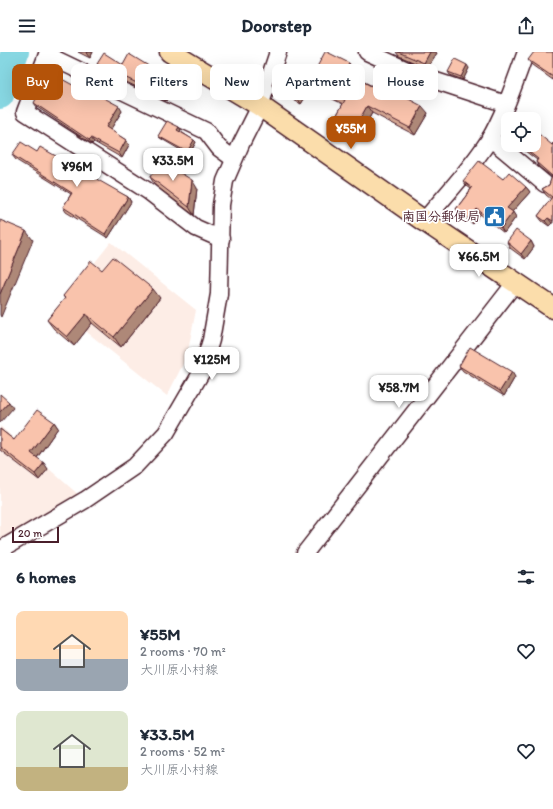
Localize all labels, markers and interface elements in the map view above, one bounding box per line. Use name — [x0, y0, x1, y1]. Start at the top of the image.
icon: menu — [16, 15, 38, 37]
text: Doorstep — [241, 15, 312, 37]
icon: share — [515, 15, 537, 37]
chip: Buy — [12, 64, 63, 100]
chip: Rent — [71, 64, 127, 100]
chip: Filters — [135, 64, 202, 100]
chip: New — [210, 64, 264, 100]
chip: Apartment — [272, 64, 365, 100]
chip: House — [373, 64, 438, 100]
map controls — [501, 112, 541, 152]
button: locate — [501, 112, 541, 152]
pin: ¥55M — [327, 116, 375, 150]
text: ¥55M — [335, 121, 367, 136]
pin: ¥33.5M — [140, 148, 206, 182]
text: ¥33.5M — [152, 153, 194, 168]
pin: ¥96M — [53, 154, 101, 188]
text: ¥96M — [61, 159, 93, 174]
public building icon: 南国分郵便局 — [482, 203, 508, 229]
place label: 南国分郵便局 — [402, 209, 480, 224]
pin: ¥66.5M — [446, 244, 512, 278]
text: ¥66.5M — [458, 249, 500, 264]
pin: ¥125M — [184, 347, 240, 381]
text: ¥125M — [193, 352, 231, 367]
pin: ¥58.7M — [366, 375, 432, 409]
text: ¥58.7M — [378, 380, 420, 395]
scale bar — [12, 525, 59, 544]
text: 20 m — [18, 527, 42, 540]
icon: filters — [515, 566, 537, 588]
text: 6 homes — [16, 567, 76, 587]
text: ¥55M — [140, 624, 181, 644]
icon: home — [48, 627, 96, 675]
icon: heart — [515, 640, 537, 662]
text: 2 rooms · 70 m² — [140, 644, 226, 659]
text: 大川原小村線 — [140, 662, 218, 677]
text: ¥33.5M — [140, 724, 195, 744]
icon: home — [48, 727, 96, 775]
icon: heart — [515, 740, 537, 762]
text: 2 rooms · 52 m² — [140, 744, 225, 759]
text: 大川原小村線 — [140, 762, 218, 777]

